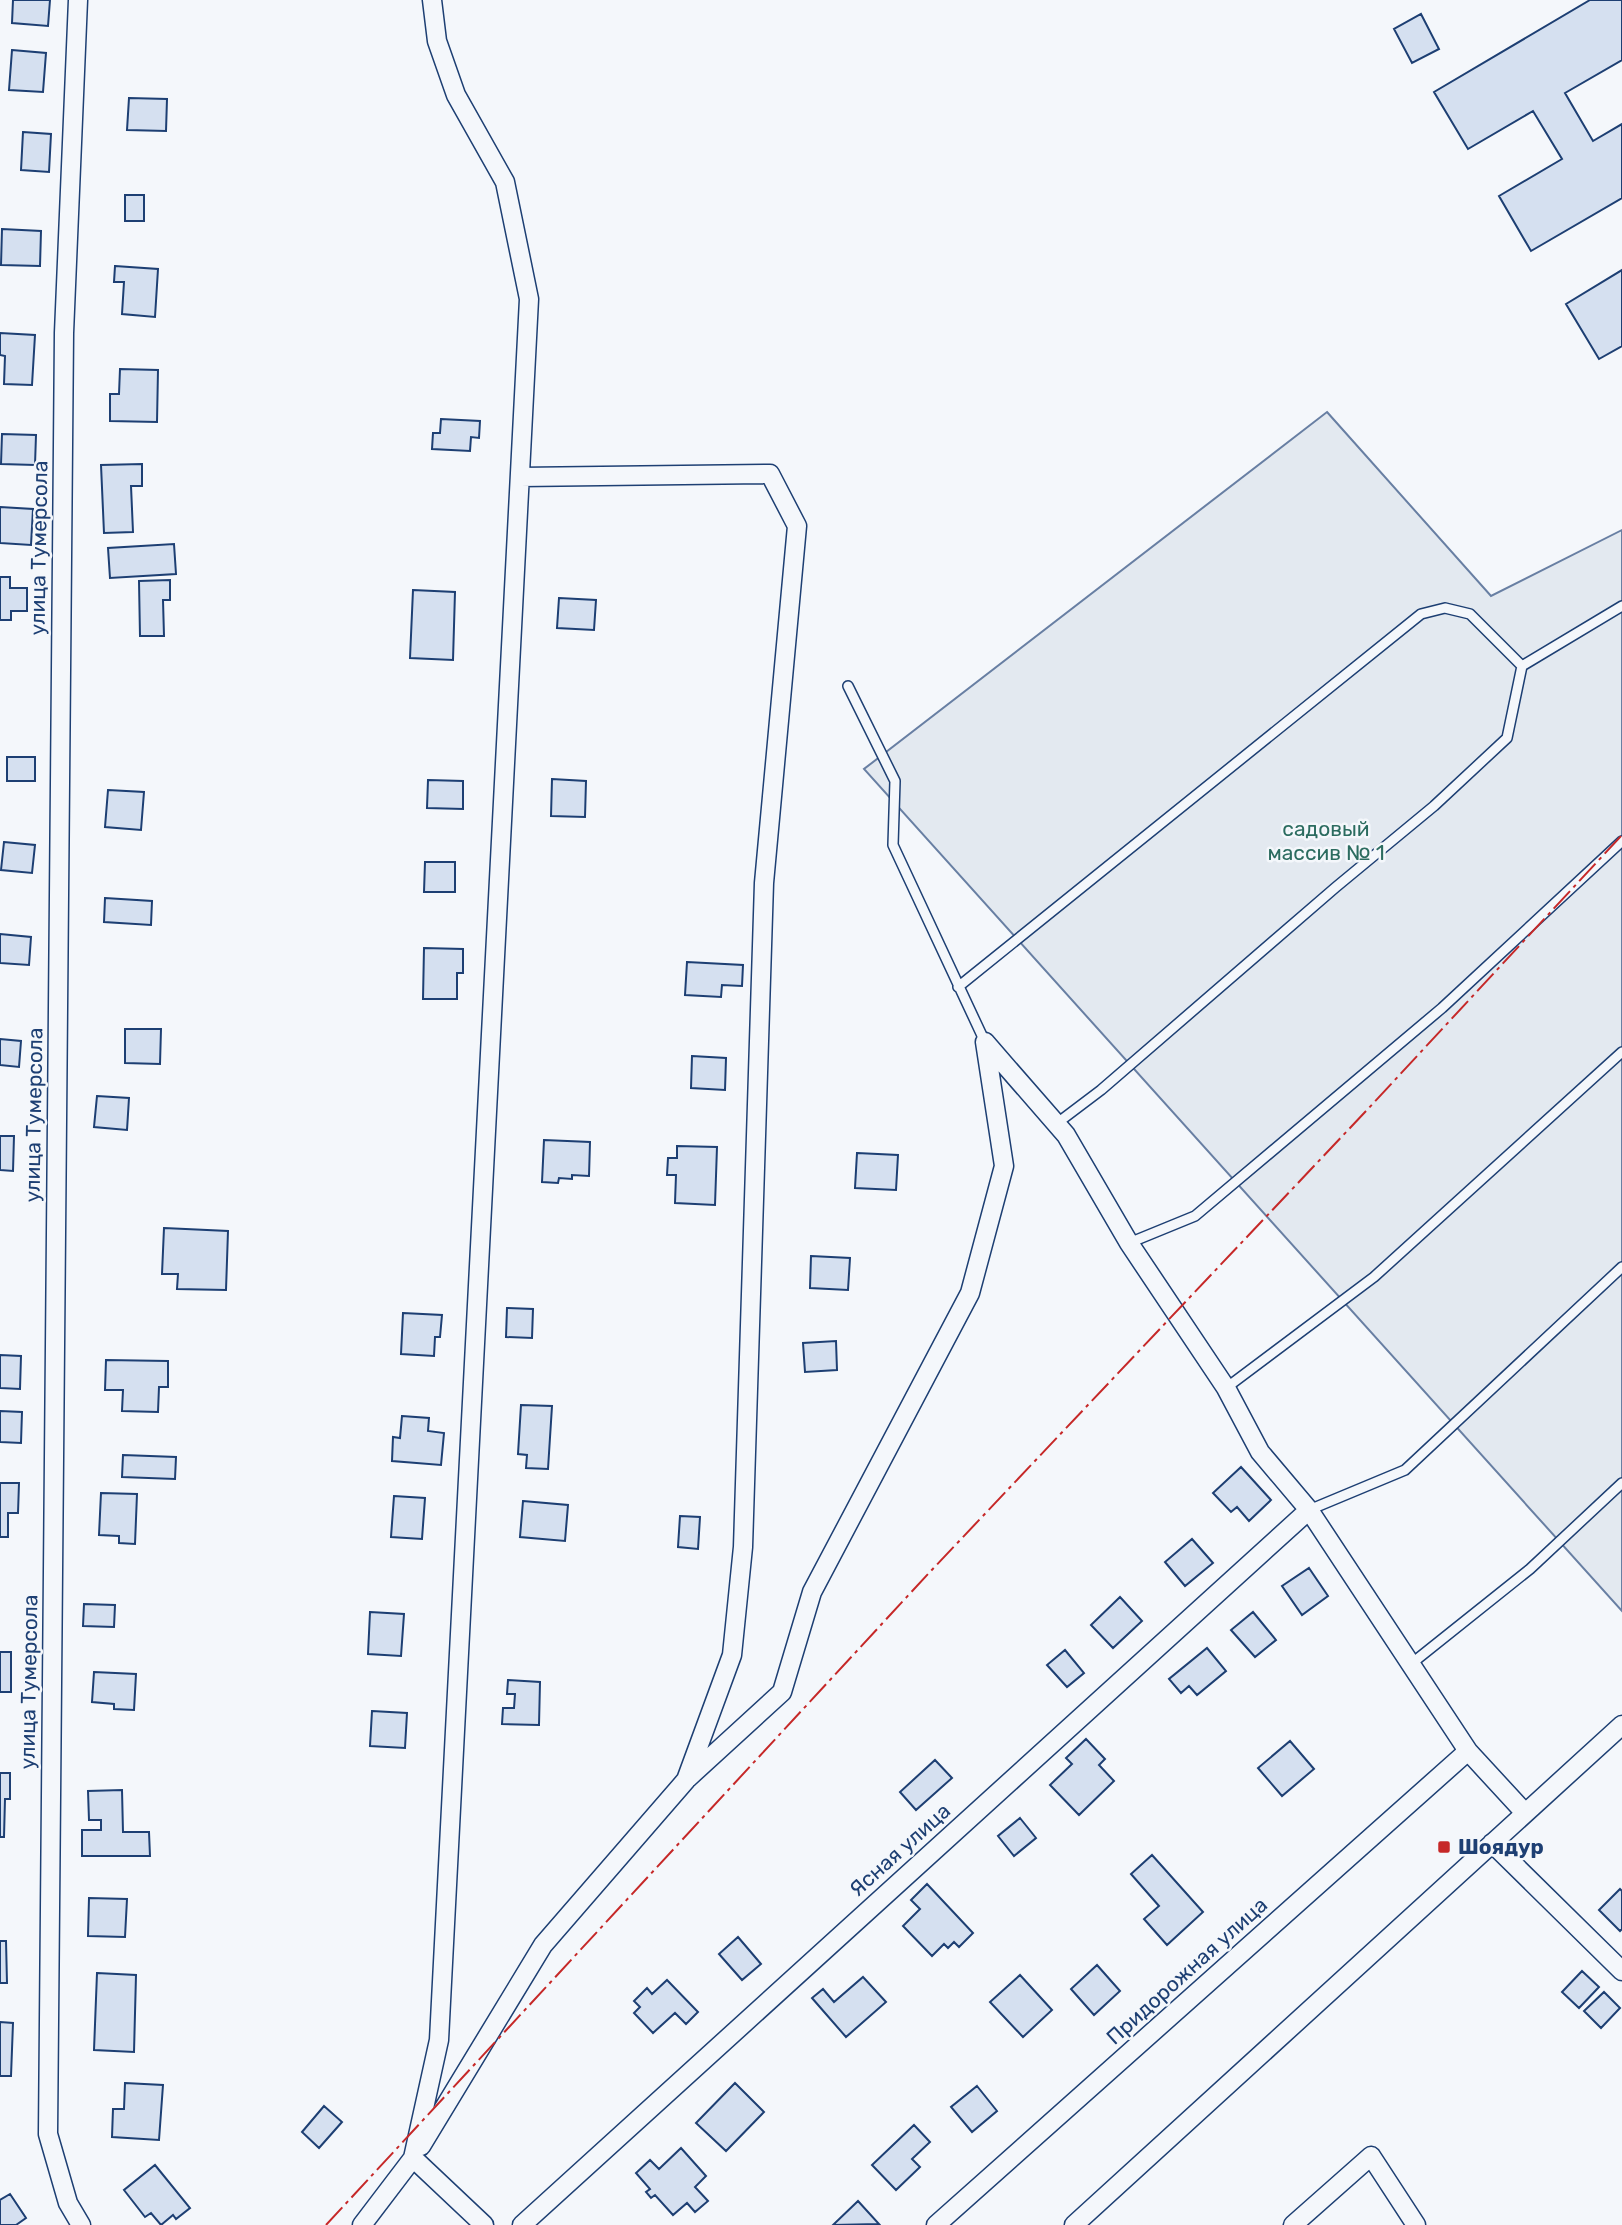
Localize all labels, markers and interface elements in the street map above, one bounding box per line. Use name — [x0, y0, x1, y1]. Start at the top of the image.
street label: улица Тумерсола — [24, 460, 53, 636]
park label: садовый массив № 1 — [1267, 816, 1385, 865]
street label: улица Тумерсола — [19, 1027, 48, 1203]
street label: улица Тумерсола — [14, 1594, 43, 1770]
street label: Ясная улица — [844, 1798, 955, 1901]
place label: Шоядур — [1458, 1834, 1544, 1859]
marker: Шоядур — [1436, 1839, 1452, 1855]
street label: Придорожная улица — [1101, 1892, 1272, 2049]

